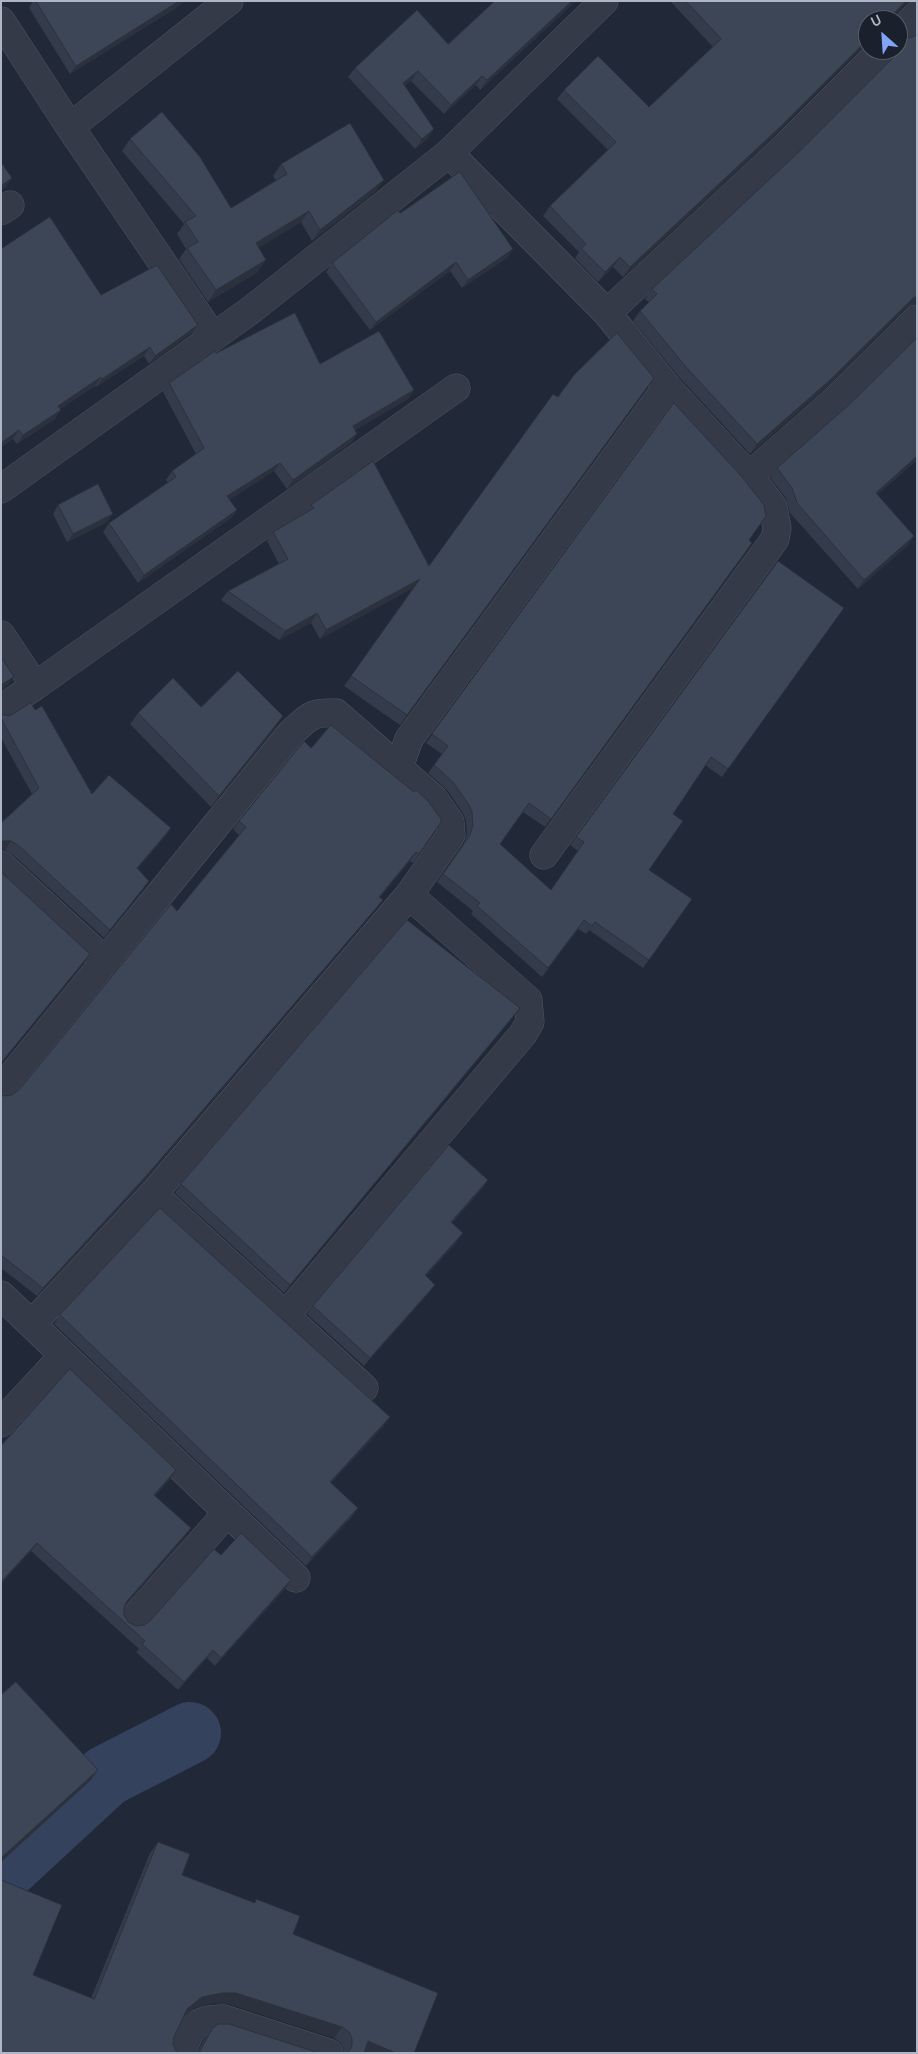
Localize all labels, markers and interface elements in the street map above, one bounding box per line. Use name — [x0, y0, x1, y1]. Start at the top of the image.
north arrow — [858, 10, 908, 60]
text: U — [868, 12, 885, 32]

